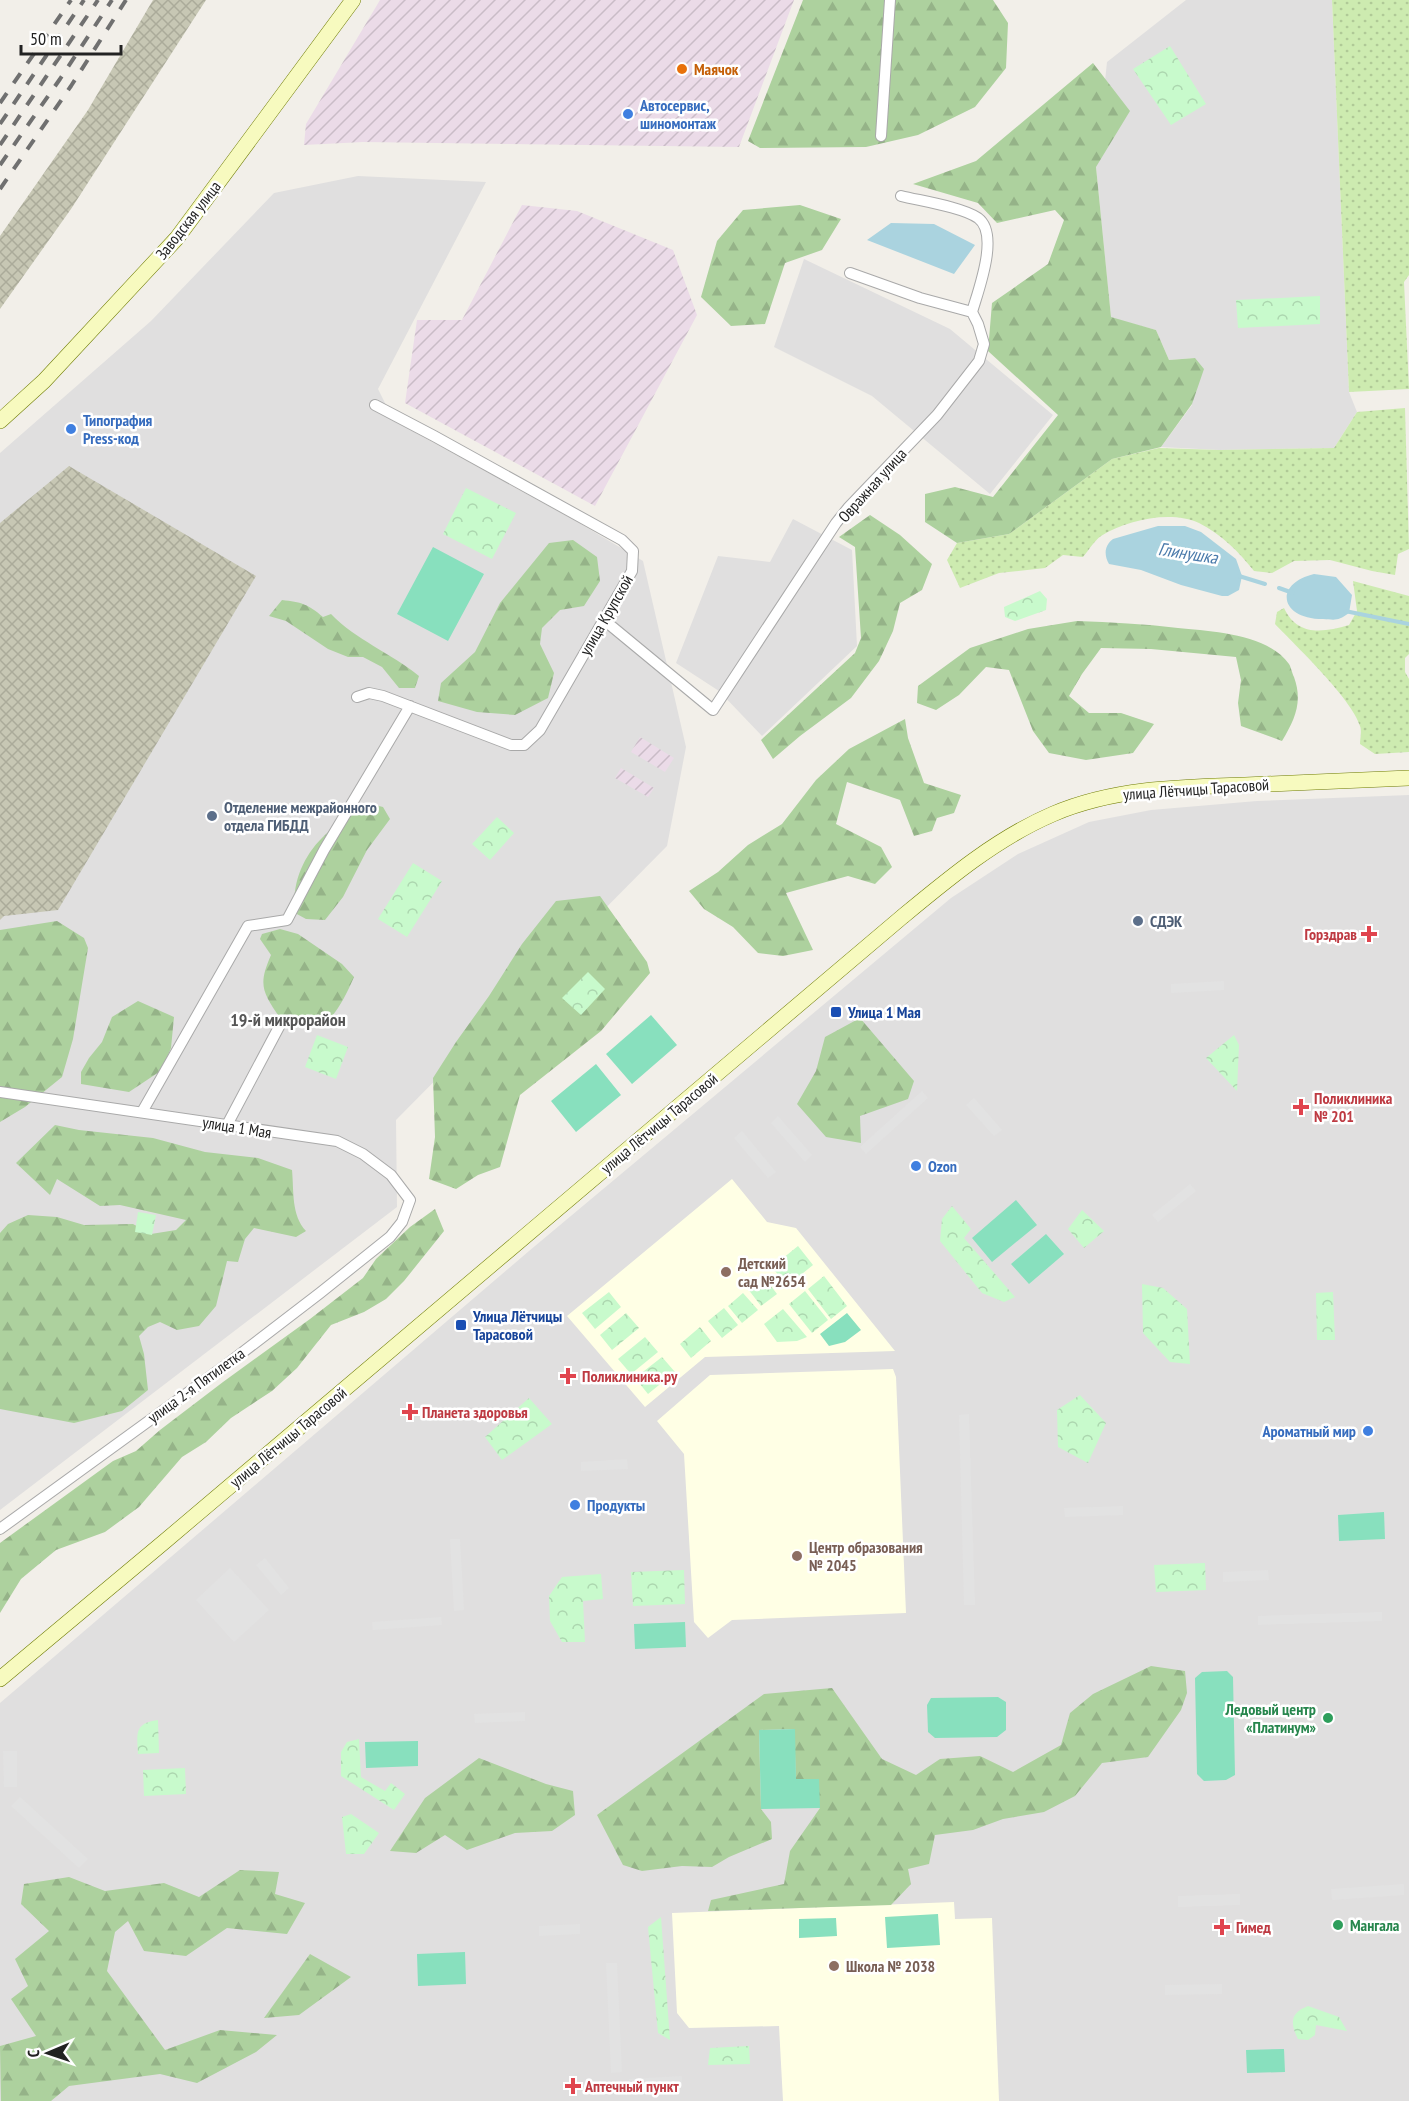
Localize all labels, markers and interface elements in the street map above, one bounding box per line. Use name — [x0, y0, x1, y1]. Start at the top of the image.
scale bar — [21, 18, 122, 56]
text: 50 m — [30, 27, 62, 50]
place label: Маячок — [694, 59, 739, 79]
marker: Маячок — [675, 62, 689, 76]
place label: Автосервис, шиномонтаж — [639, 95, 717, 133]
marker: Автосервис, шиномонтаж — [621, 107, 635, 121]
street label: Заводская улица — [151, 177, 225, 263]
place label: Типография Press-код — [83, 410, 153, 448]
marker: Типография Press-код — [64, 422, 78, 436]
street label: Овражная улица — [834, 444, 910, 526]
water label: Глинушка — [1157, 537, 1220, 569]
street label: улица Крупской — [575, 571, 637, 659]
street label: улица Лётчицы Тарасовой — [1122, 774, 1270, 804]
place label: Отделение межрайонного отдела ГИБДД — [224, 797, 377, 835]
marker: Отделение межрайонного отдела ГИБДД — [205, 809, 219, 823]
place label: СДЭК — [1150, 911, 1183, 931]
marker: СДЭК — [1131, 914, 1145, 928]
place label: Горздрав — [1305, 924, 1357, 944]
marker: Горздрав — [1362, 927, 1376, 941]
place label: Улица 1 Мая — [847, 1002, 921, 1022]
marker: Улица 1 Мая — [829, 1005, 843, 1019]
district label: 19-й микрорайон — [230, 1008, 346, 1031]
street label: улица Лётчицы Тарасовой — [597, 1068, 721, 1178]
place label: Поликлиника № 201 — [1314, 1088, 1393, 1126]
marker: Поликлиника № 201 — [1292, 1098, 1310, 1116]
street label: улица 1 Мая — [201, 1112, 273, 1142]
place label: Ozon — [928, 1156, 957, 1176]
marker: Ozon — [909, 1159, 923, 1173]
place label: Детский сад №2654 — [738, 1253, 806, 1291]
marker: Детский сад №2654 — [719, 1265, 733, 1279]
place label: Улица Лётчицы Тарасовой — [472, 1306, 562, 1344]
marker: Улица Лётчицы Тарасовой — [454, 1318, 468, 1332]
street label: улица 2-я Пятилетка — [144, 1343, 248, 1427]
place label: Поликлиника.ру — [582, 1366, 678, 1386]
marker: Поликлиника.ру — [559, 1367, 577, 1385]
street label: улица Лётчицы Тарасовой — [226, 1382, 350, 1492]
place label: Планета здоровья — [422, 1402, 528, 1422]
marker: Планета здоровья — [403, 1405, 417, 1419]
place label: Ароматный мир — [1261, 1421, 1356, 1441]
marker: Ароматный мир — [1361, 1424, 1375, 1438]
place label: Продукты — [587, 1495, 645, 1515]
marker: Продукты — [568, 1498, 582, 1512]
place label: Центр образования № 2045 — [809, 1537, 923, 1575]
marker: Центр образования № 2045 — [790, 1549, 804, 1563]
place label: Ледовый центр «Платинум» — [1225, 1699, 1317, 1737]
marker: Ледовый центр «Платинум» — [1321, 1711, 1335, 1725]
place label: Мангала — [1350, 1915, 1400, 1935]
place label: Гимед — [1236, 1917, 1271, 1937]
marker: Гимед — [1213, 1918, 1231, 1936]
marker: Мангала — [1331, 1918, 1345, 1932]
place label: Школа № 2038 — [846, 1956, 935, 1976]
marker: Школа № 2038 — [827, 1959, 841, 1973]
north arrow — [18, 2023, 78, 2083]
text: С — [23, 2049, 43, 2058]
place label: Аптечный пункт — [584, 2076, 679, 2096]
marker: Аптечный пункт — [566, 2079, 580, 2093]

